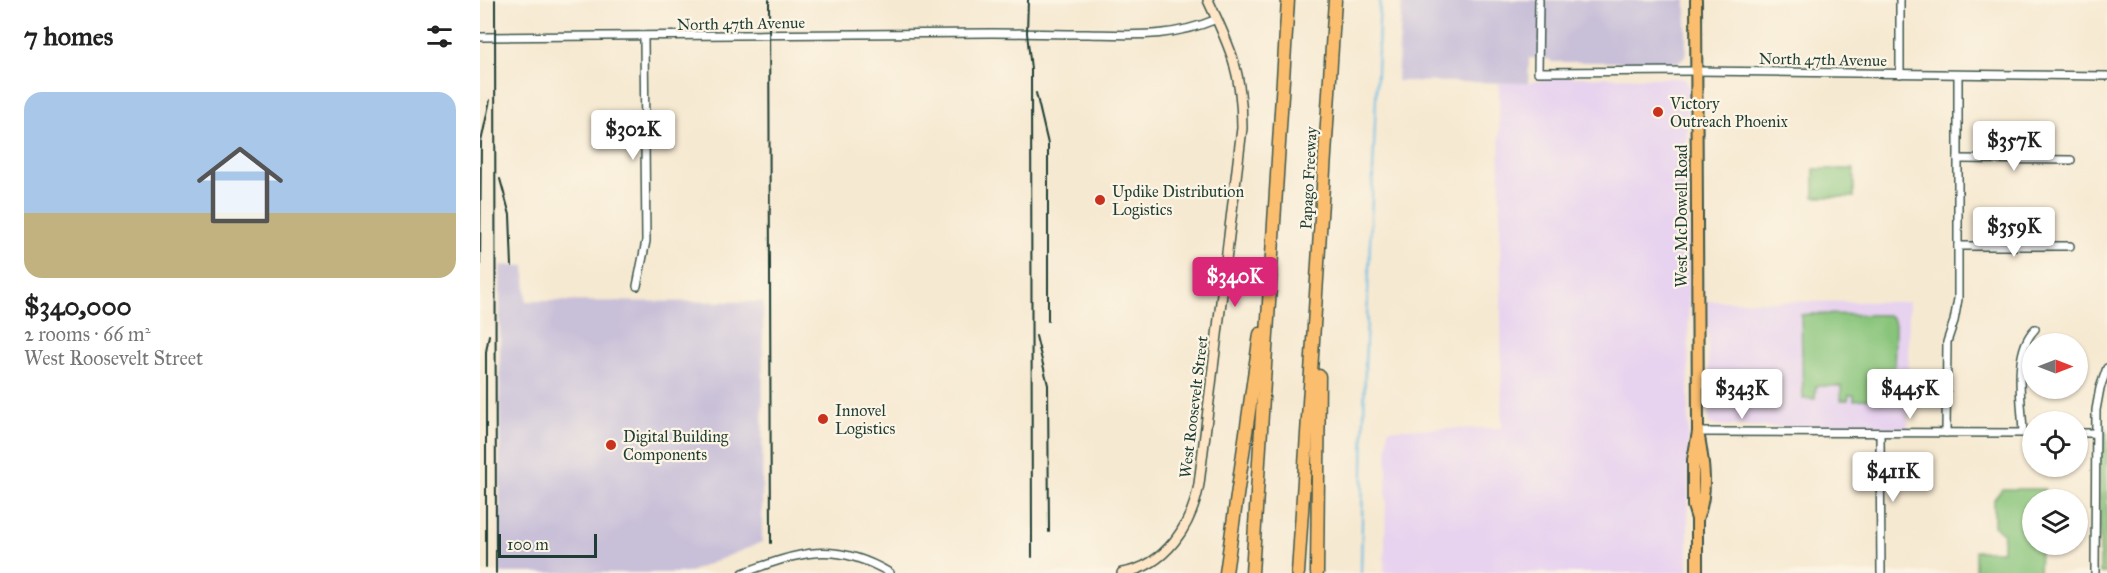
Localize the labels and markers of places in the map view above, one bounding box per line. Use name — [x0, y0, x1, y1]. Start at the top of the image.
place label: Victory Outreach Phoenix — [1669, 94, 1788, 131]
marker: Victory Outreach Phoenix — [1651, 105, 1665, 119]
pin: $302K — [591, 110, 675, 161]
pin: $357K — [1972, 121, 2056, 172]
place label: Updike Distribution Logistics — [1112, 182, 1244, 220]
marker: Updike Distribution Logistics — [1093, 193, 1107, 207]
pin: $359K — [1972, 207, 2056, 258]
pin: $340K — [1193, 257, 1277, 308]
pin: $343K — [1700, 369, 1784, 420]
pin: $445K — [1868, 369, 1952, 420]
place label: Innovel Logistics — [835, 401, 895, 439]
marker: Innovel Logistics — [816, 412, 830, 426]
place label: Digital Building Components — [623, 427, 729, 464]
marker: Digital Building Components — [604, 438, 618, 452]
pin: $411K — [1851, 452, 1935, 503]

